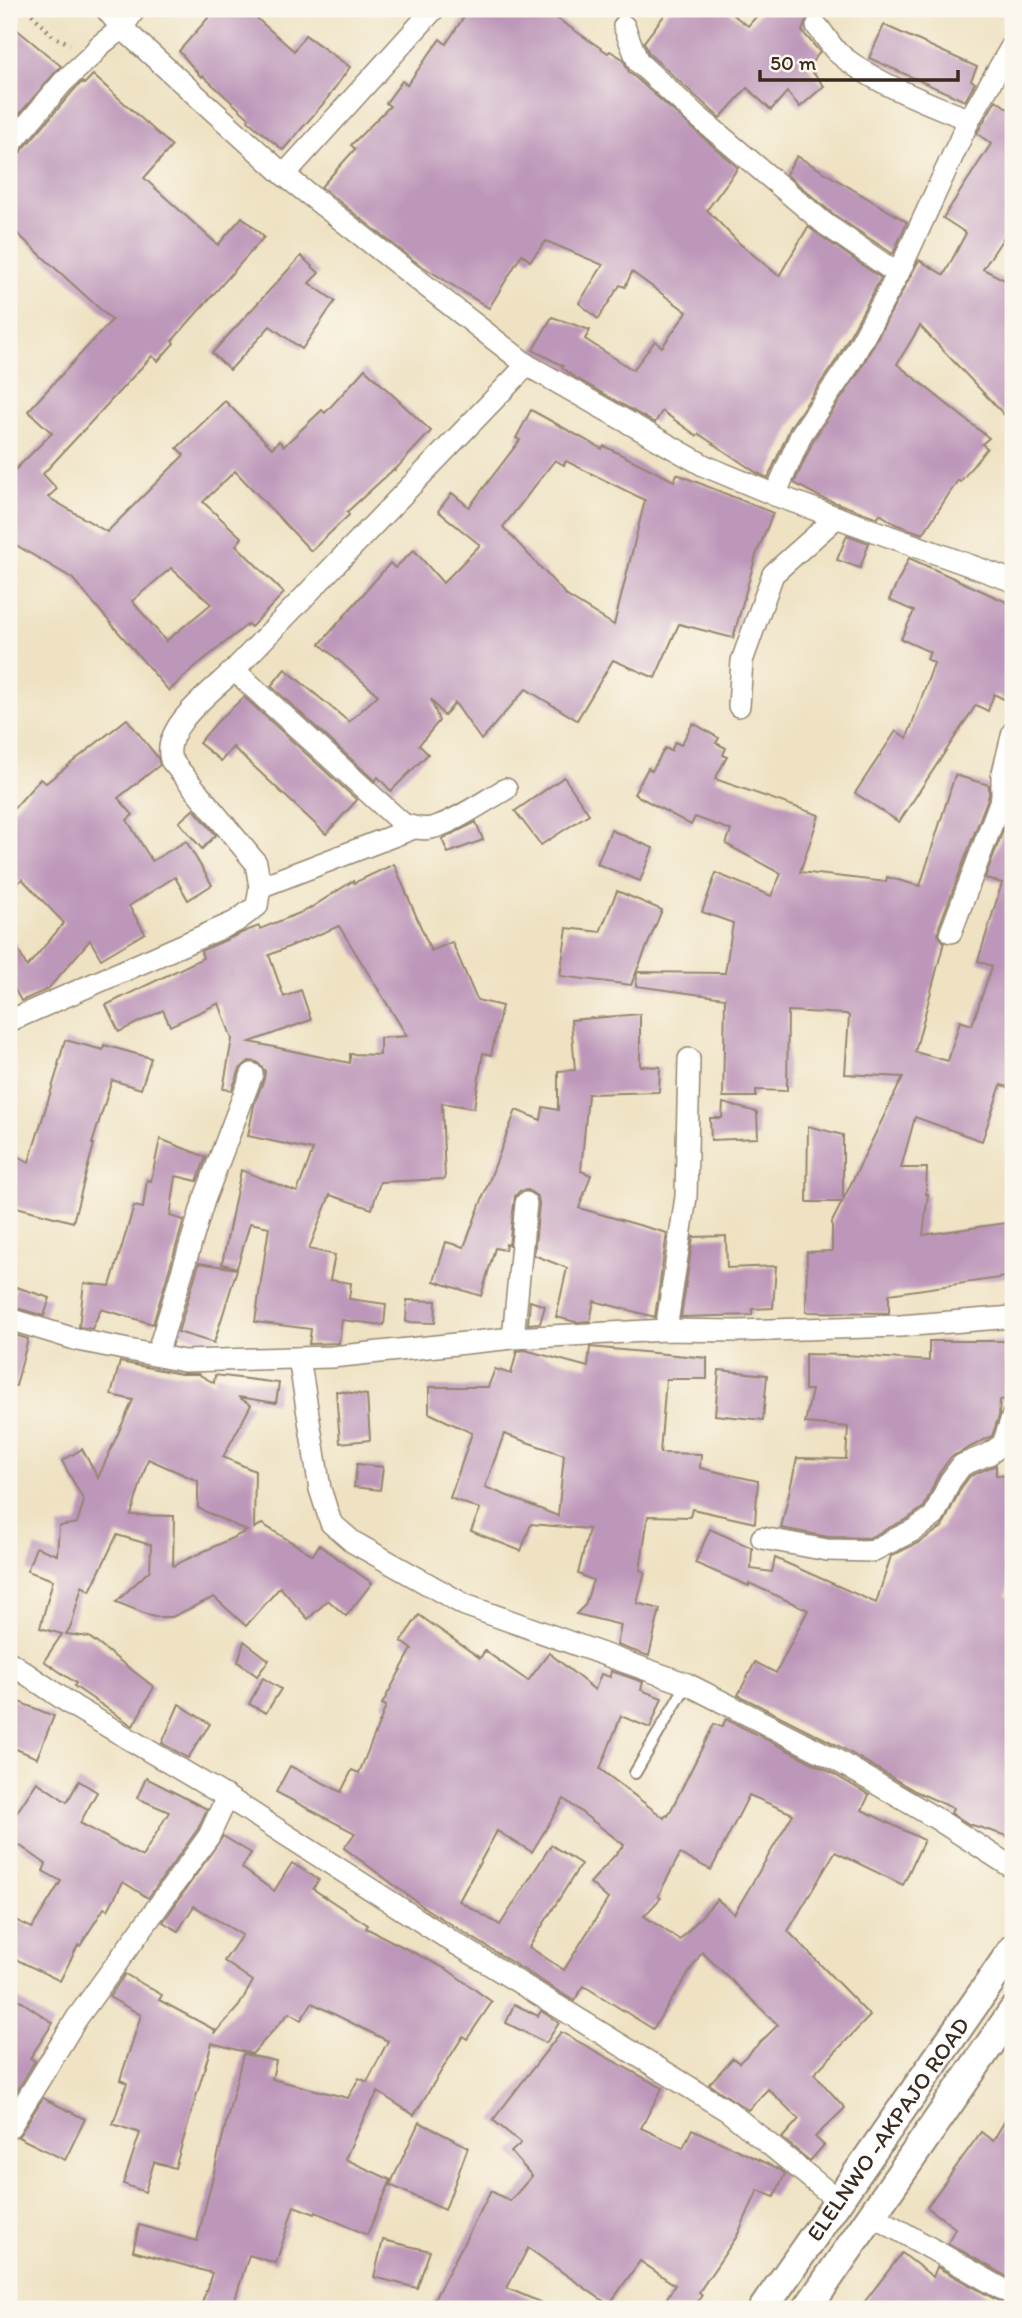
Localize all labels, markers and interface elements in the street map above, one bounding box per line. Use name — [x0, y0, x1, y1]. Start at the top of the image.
scale bar — [760, 38, 957, 82]
text: 50 m — [770, 50, 817, 75]
street label: ELELNWO -AKPAJO ROAD — [800, 2012, 975, 2247]

